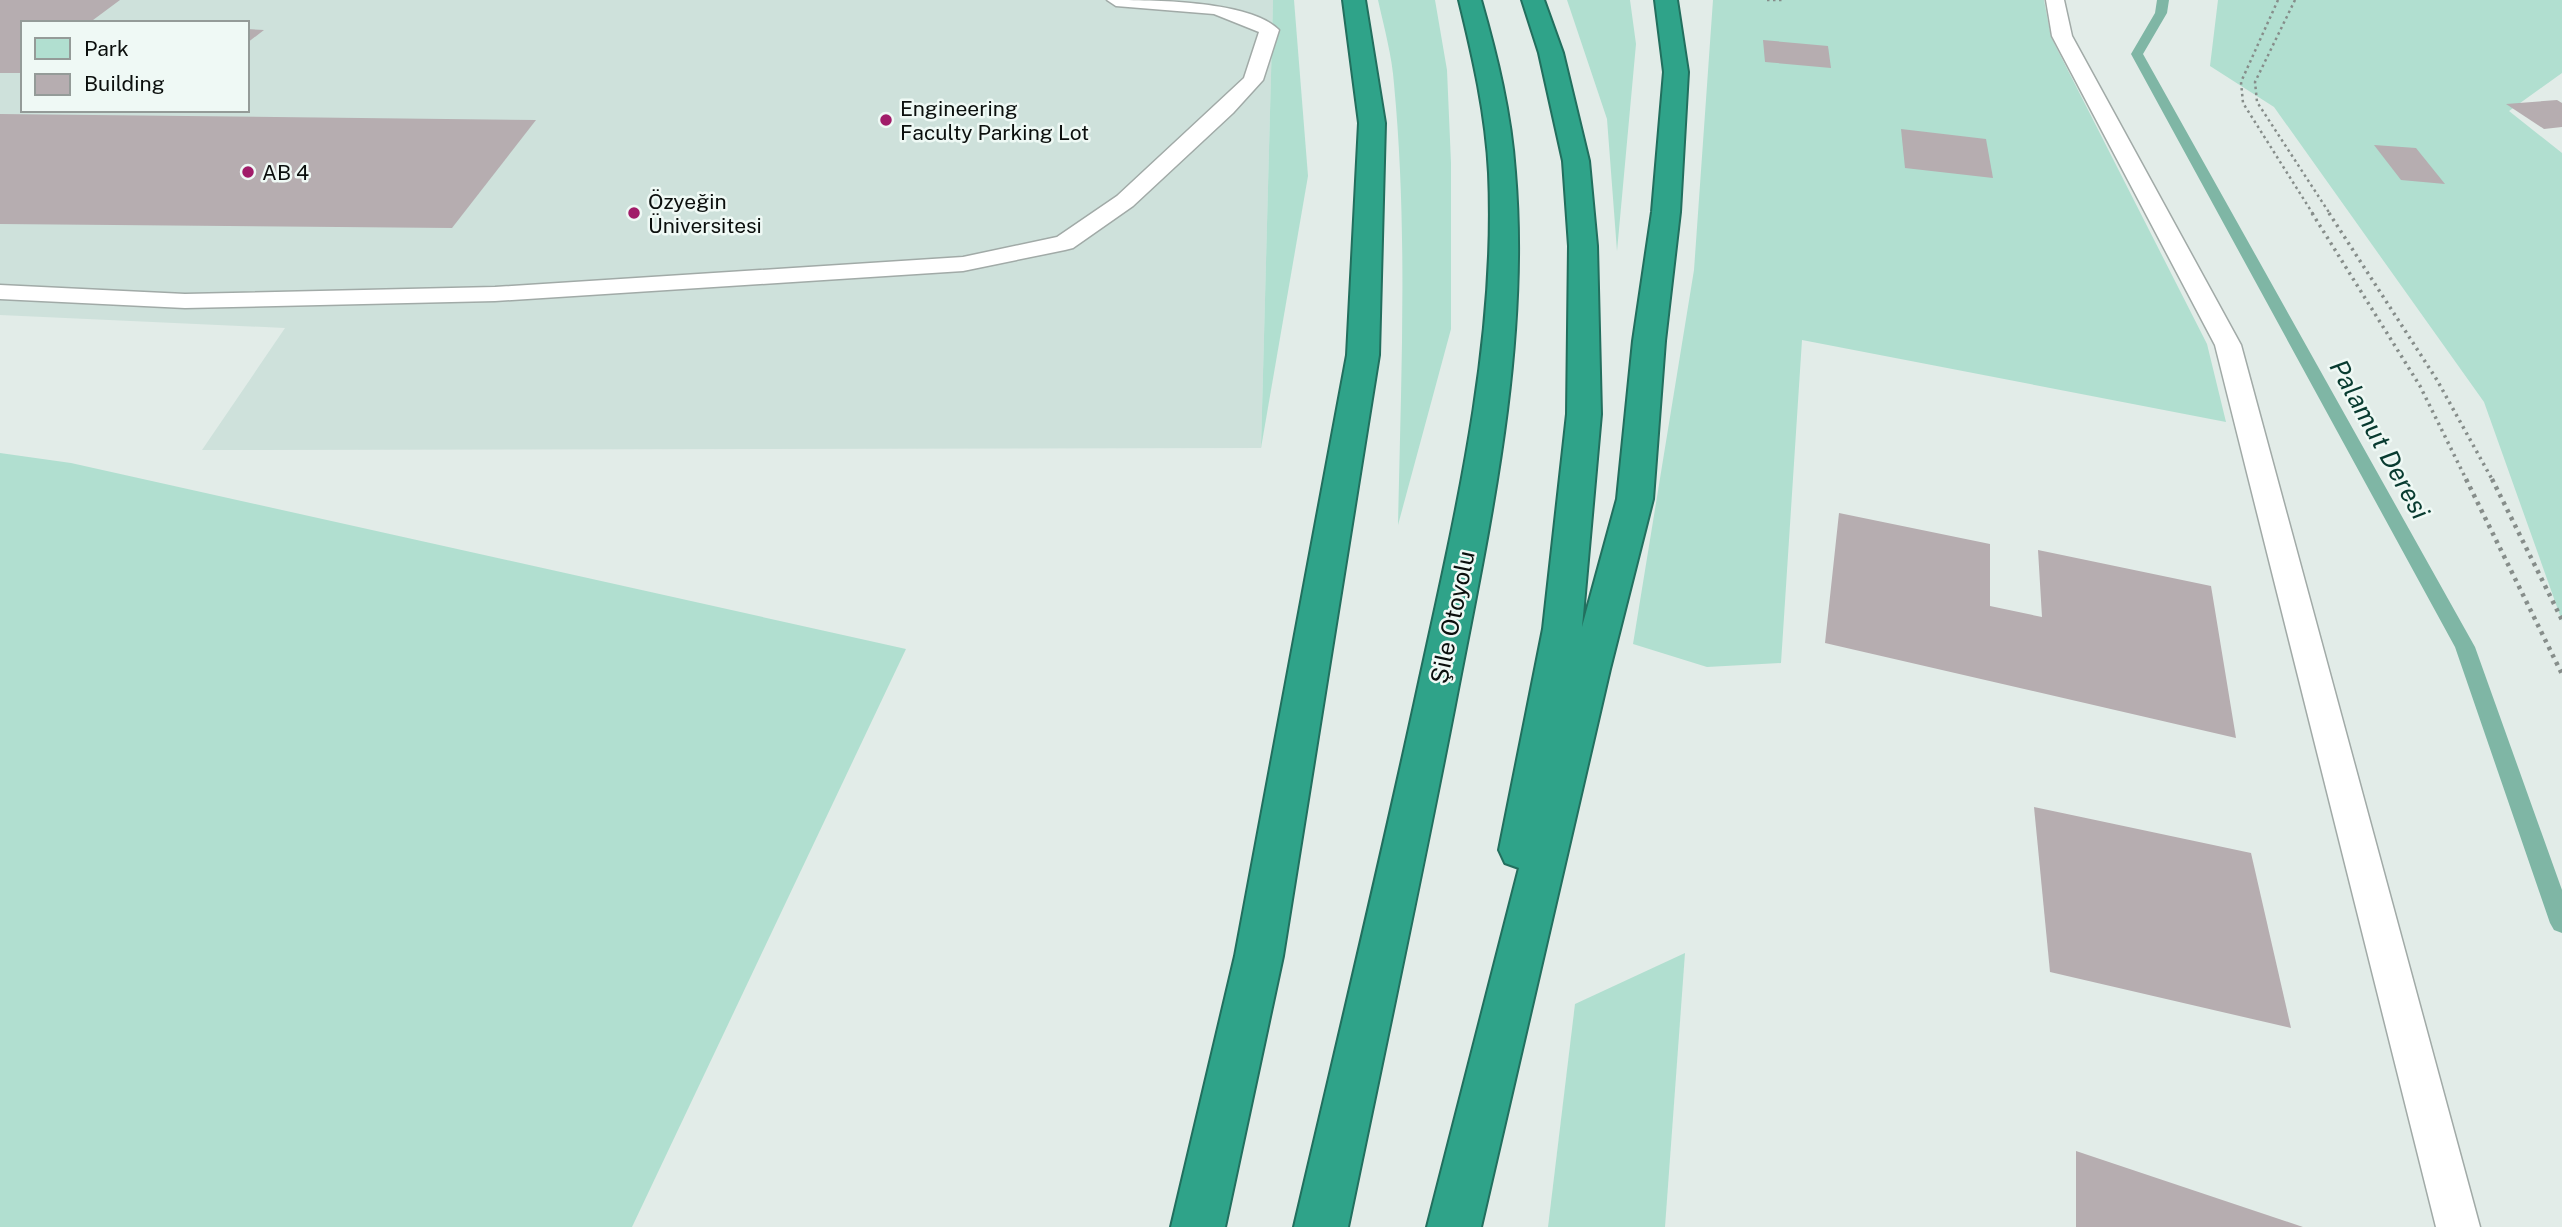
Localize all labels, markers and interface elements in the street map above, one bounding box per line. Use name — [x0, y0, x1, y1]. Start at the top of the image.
legend — [21, 21, 248, 112]
text: Park — [84, 36, 129, 61]
text: Building — [84, 71, 165, 96]
place label: Engineering Faculty Parking Lot — [900, 96, 1089, 145]
marker: Engineering Faculty Parking Lot — [878, 112, 894, 128]
place label: AB 4 — [262, 160, 309, 185]
marker: AB 4 — [240, 164, 256, 180]
place label: Özyeğin Üniversitesi — [648, 189, 762, 238]
marker: Özyeğin Üniversitesi — [626, 205, 642, 221]
water label: Palamut Deresi — [2323, 354, 2437, 525]
street label: Şile Otoyolu — [1424, 548, 1480, 686]

